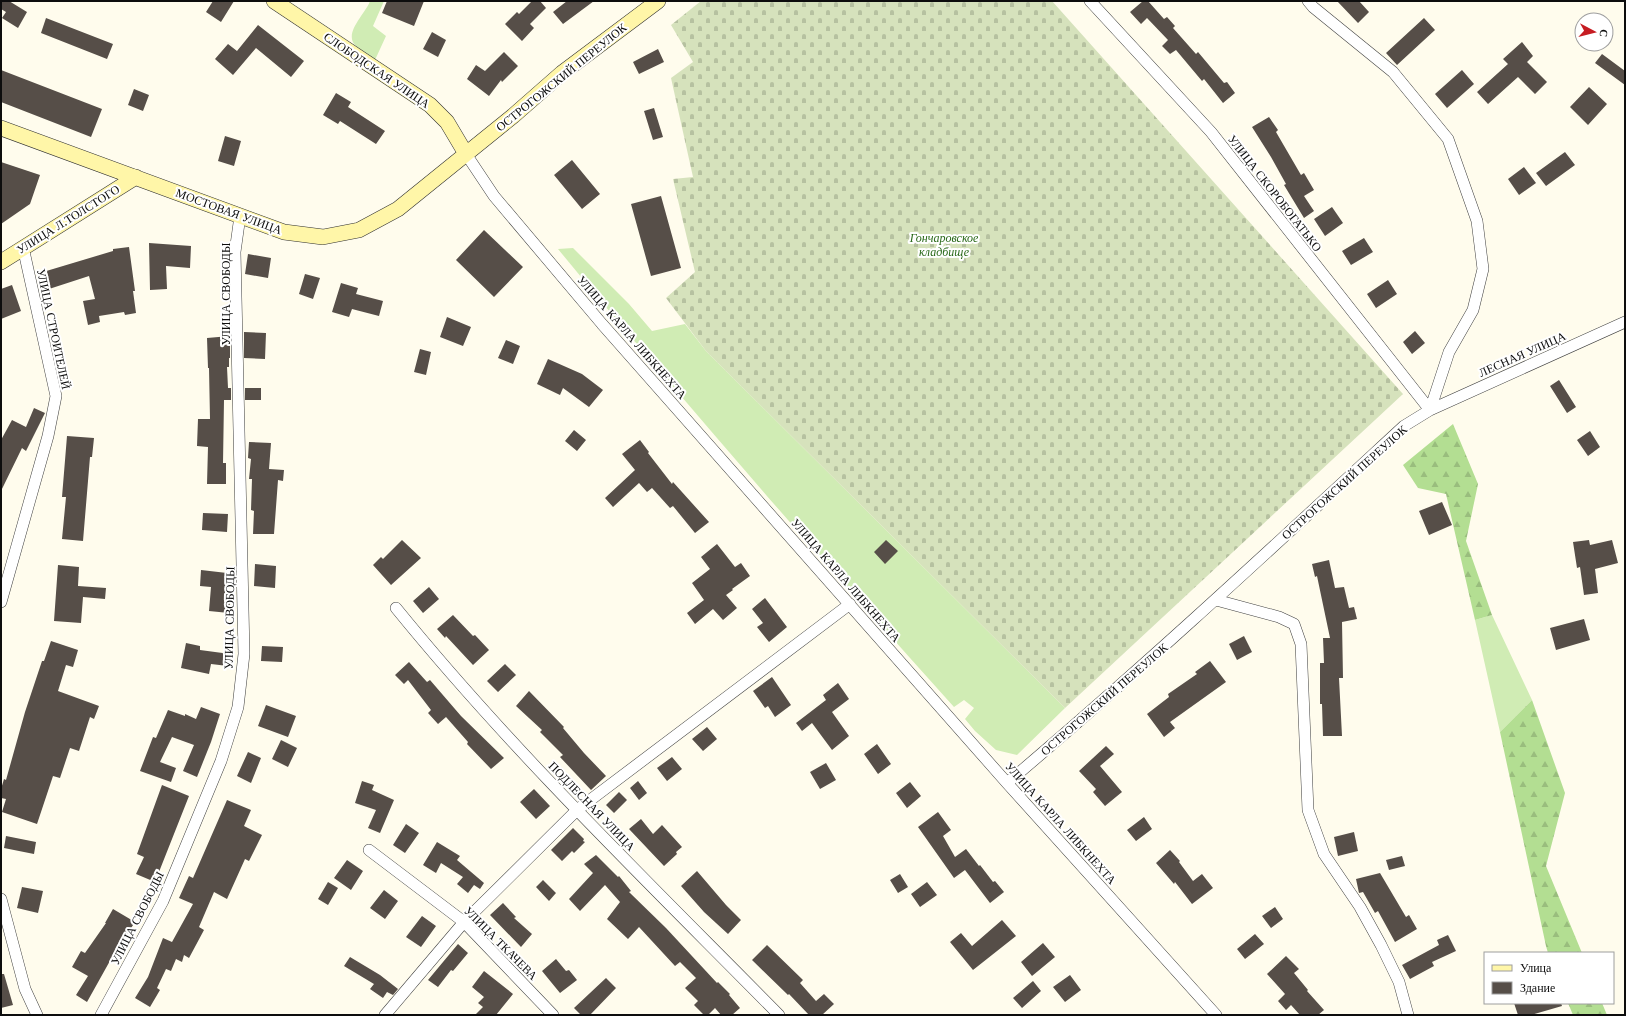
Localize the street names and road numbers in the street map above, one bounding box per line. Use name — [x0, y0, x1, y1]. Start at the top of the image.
street label: ОСТРОГОЖСКИЙ ПЕРЕУЛОК — [493, 19, 630, 134]
street label: СЛОБОДСКАЯ УЛИЦА — [321, 29, 433, 111]
street label: УЛИЦА СКОРОБОГАТЬКО — [1225, 132, 1325, 255]
street label: УЛИЦА Л.ТОЛСТОГО — [14, 181, 123, 257]
street label: МОСТОВАЯ УЛИЦА — [174, 185, 284, 237]
street label: УЛИЦА СВОБОДЫ — [218, 242, 233, 345]
street label: УЛИЦА СТРОИТЕЛЕЙ — [34, 267, 74, 391]
street label: УЛИЦА КАРЛА ЛИБКНЕХТА — [574, 272, 690, 402]
street label: ЛЕСНАЯ УЛИЦА — [1476, 328, 1568, 380]
street label: ОСТРОГОЖСКИЙ ПЕРЕУЛОК — [1278, 421, 1411, 542]
street label: УЛИЦА КАРЛА ЛИБКНЕХТА — [788, 515, 904, 645]
street label: УЛИЦА СВОБОДЫ — [221, 566, 237, 670]
street label: ОСТРОГОЖСКИЙ ПЕРЕУЛОК — [1037, 639, 1171, 758]
street label: ПОДЛЕСНАЯ УЛИЦА — [545, 758, 639, 854]
street label: УЛИЦА КАРЛА ЛИБКНЕХТА — [1002, 759, 1120, 887]
street label: УЛИЦА СВОБОДЫ — [107, 868, 167, 967]
street label: УЛИЦА ТКАЧЕВА — [461, 903, 541, 983]

